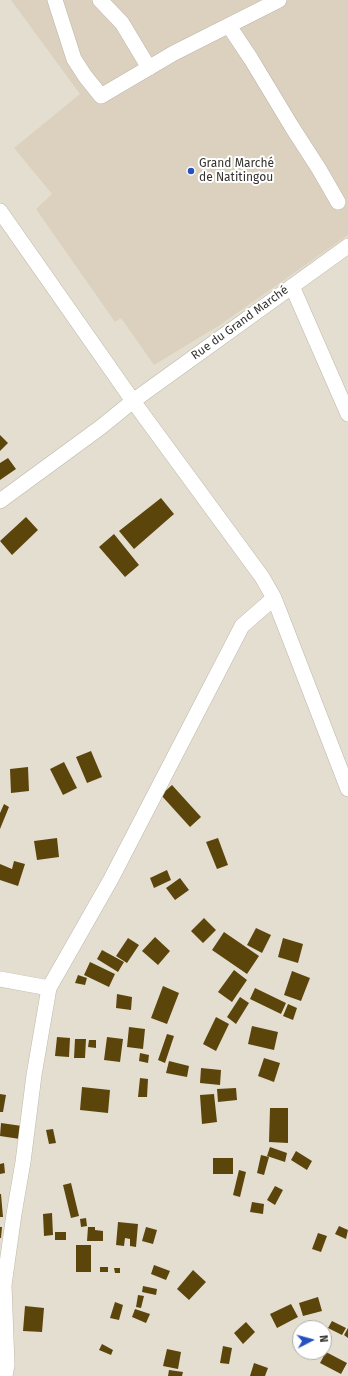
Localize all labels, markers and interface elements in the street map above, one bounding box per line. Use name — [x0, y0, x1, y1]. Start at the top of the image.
place label: Grand Marché de Natitingou — [199, 157, 274, 185]
marker: Grand Marché de Natitingou — [186, 166, 196, 176]
street label: Rue du Grand Marché — [189, 283, 291, 363]
north arrow — [292, 1320, 332, 1360]
text: N — [317, 1334, 330, 1343]

